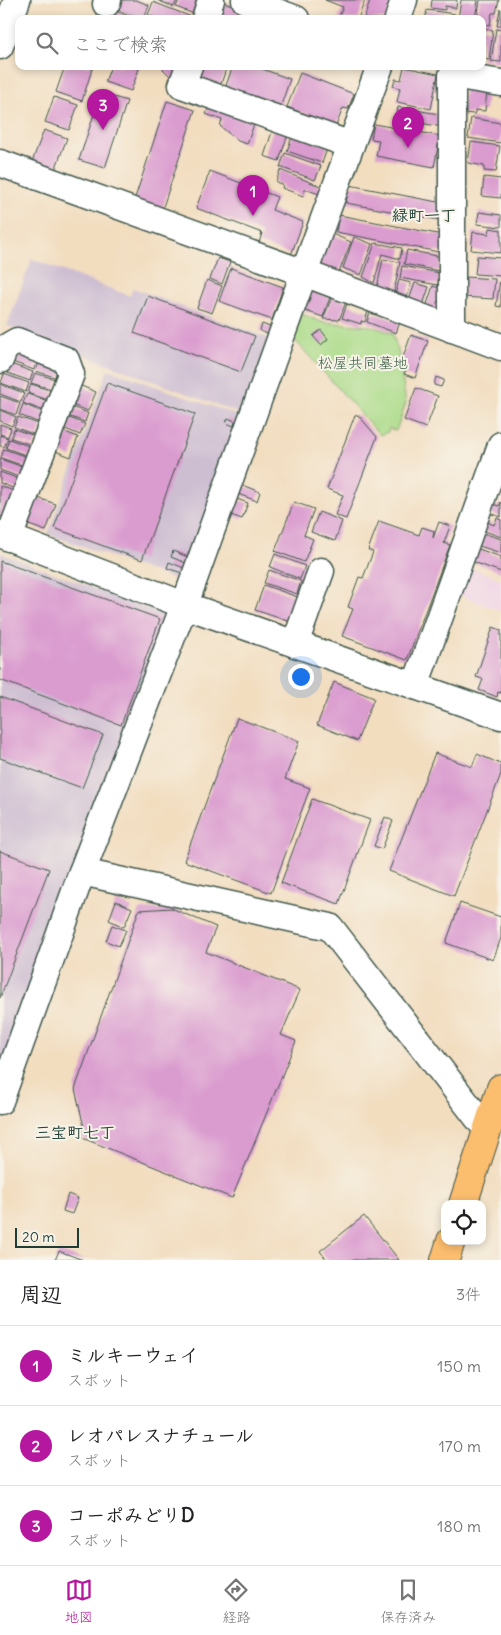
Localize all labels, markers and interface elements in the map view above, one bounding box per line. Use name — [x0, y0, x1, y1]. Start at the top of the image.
search box — [15, 15, 486, 70]
icon: search — [33, 29, 61, 57]
text: ここで検索 — [73, 32, 168, 56]
pin: 3 — [87, 89, 119, 130]
pin: 2 — [392, 107, 424, 148]
pin: 1 — [237, 175, 269, 216]
district label: 緑町一丁 — [392, 205, 456, 225]
park label: 松屋共同墓地 — [318, 353, 408, 372]
your location — [288, 664, 314, 690]
district label: 三宝町七丁 — [35, 1122, 115, 1142]
map controls — [441, 1200, 486, 1245]
button: locate — [441, 1200, 486, 1245]
scale bar — [15, 1225, 79, 1248]
text: 20 m — [22, 1228, 55, 1246]
text: 周辺 — [20, 1281, 62, 1308]
text: 3件 — [456, 1284, 481, 1304]
text: ミルキーウェイ — [67, 1343, 199, 1367]
text: 1 — [33, 1356, 39, 1376]
text: 150 m — [437, 1356, 481, 1376]
text: スポット — [67, 1370, 131, 1390]
text: レオパレスナチュール — [67, 1423, 254, 1447]
text: 2 — [32, 1436, 40, 1456]
text: 170 m — [438, 1436, 481, 1456]
text: スポット — [67, 1450, 131, 1470]
text: コーポみどりD — [67, 1503, 194, 1527]
text: 3 — [31, 1516, 41, 1536]
text: 180 m — [437, 1516, 481, 1536]
text: スポット — [67, 1530, 131, 1550]
tab: 地図 — [65, 1576, 93, 1626]
tab: 経路 — [222, 1576, 250, 1626]
tab: 保存済み — [380, 1576, 436, 1626]

